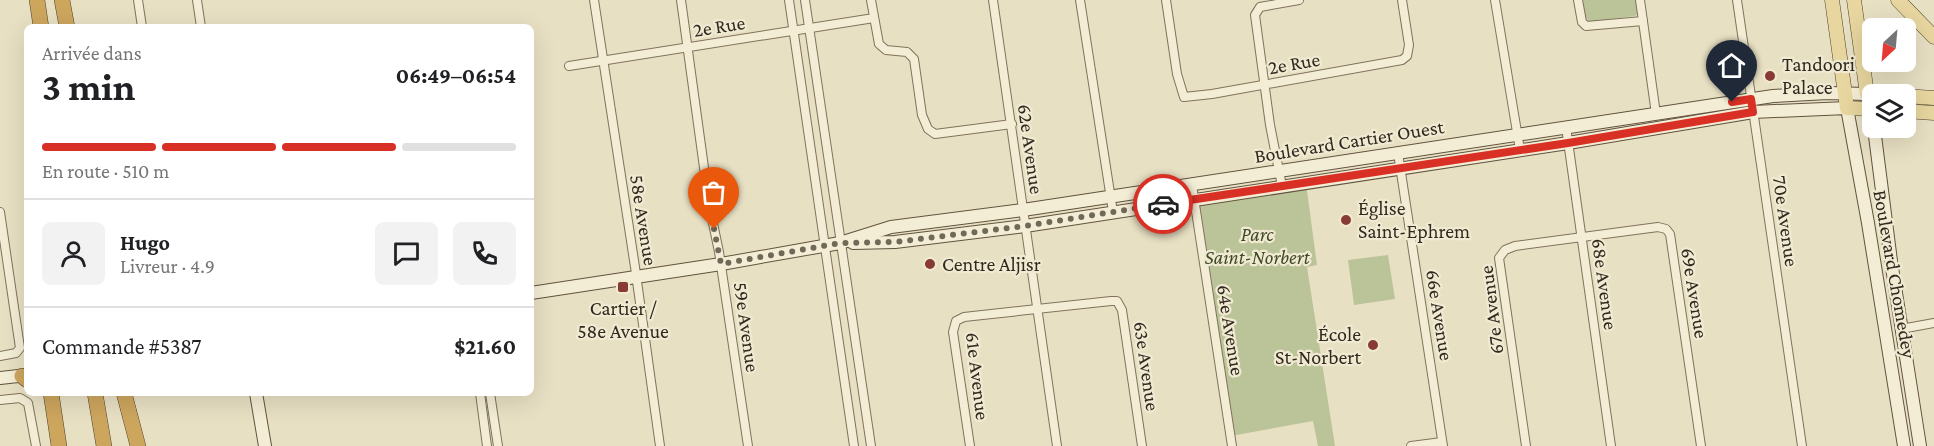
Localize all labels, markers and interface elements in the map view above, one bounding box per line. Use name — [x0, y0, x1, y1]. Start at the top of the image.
street label: 2e Rue — [691, 11, 747, 41]
north arrow — [1862, 18, 1916, 72]
map controls — [1862, 18, 1916, 138]
pin — [1706, 40, 1757, 102]
text: Arrivée dans — [42, 42, 142, 64]
street label: 2e Rue — [1266, 48, 1322, 78]
icon: home — [1715, 49, 1748, 82]
place label: Tandoori Palace — [1782, 53, 1855, 98]
text: 06:49–06:54 — [396, 63, 516, 88]
text: 3 min — [42, 65, 135, 108]
marker: Tandoori Palace — [1763, 69, 1777, 83]
button: layers — [1862, 84, 1916, 138]
street label: 62e Avenue — [1014, 103, 1048, 196]
street label: Boulevard Cartier Ouest — [1253, 115, 1446, 167]
text: En route · 510 m — [42, 160, 169, 182]
pin — [688, 167, 739, 229]
street label: 58e Avenue — [626, 173, 662, 267]
courier — [1133, 174, 1193, 234]
street label: 70e Avenue — [1769, 174, 1803, 268]
icon: bag — [697, 176, 730, 209]
icon: car — [1147, 188, 1180, 221]
street label: Boulevard Chomedey — [1868, 188, 1921, 361]
place label: Église Saint-Ephrem — [1358, 197, 1470, 243]
marker: Église Saint-Ephrem — [1339, 213, 1353, 227]
button: person — [42, 222, 105, 285]
button: chat — [375, 222, 438, 285]
button: phone — [453, 222, 516, 285]
park label: Parc Saint-Norbert — [1204, 223, 1311, 268]
text: Hugo — [120, 230, 170, 255]
street label: 68e Avenue — [1588, 237, 1622, 331]
street label: 69e Avenue — [1677, 246, 1713, 340]
place label: Centre Aljisr — [942, 253, 1041, 276]
text: Livreur · 4.9 — [120, 255, 215, 277]
marker: Centre Aljisr — [923, 257, 937, 271]
street label: 67e Avenue — [1475, 264, 1507, 356]
street label: 66e Avenue — [1422, 268, 1458, 362]
marker: Cartier / 58e Avenue — [616, 280, 630, 294]
street label: 59e Avenue — [730, 281, 764, 374]
street label: 64e Avenue — [1213, 283, 1249, 377]
place label: Cartier / 58e Avenue — [577, 297, 669, 342]
street label: 63e Avenue — [1130, 320, 1164, 412]
place label: École St-Norbert — [1275, 323, 1361, 368]
street label: 61e Avenue — [962, 331, 994, 421]
text: Commande #5387 — [42, 334, 201, 359]
text: $21.60 — [454, 334, 516, 359]
marker: École St-Norbert — [1366, 338, 1380, 352]

